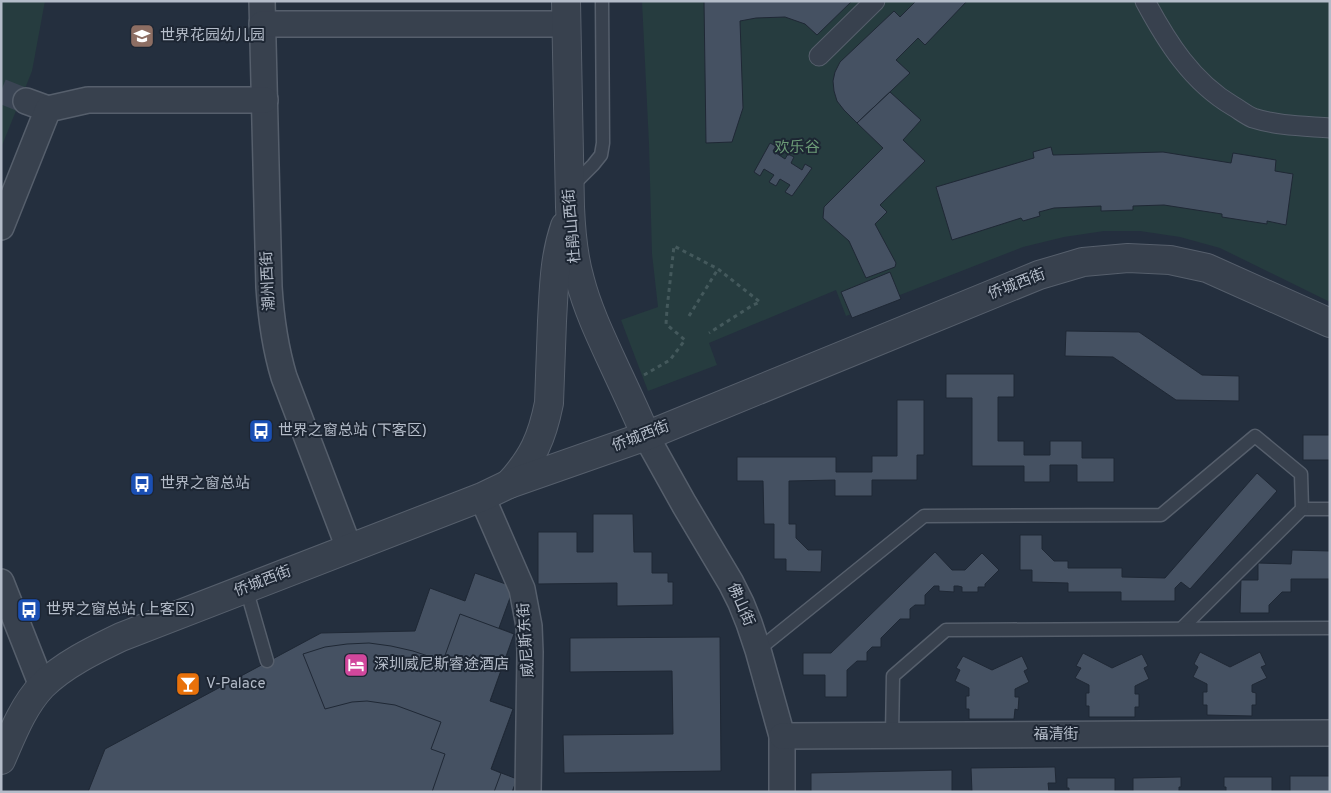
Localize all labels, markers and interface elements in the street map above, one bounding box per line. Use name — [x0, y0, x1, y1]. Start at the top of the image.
school or university icon: 世界花园幼儿园 — [129, 23, 155, 49]
place label: 世界花园幼儿园 — [160, 27, 265, 46]
park label: 欢乐谷 — [774, 139, 820, 158]
street label: 杜鹃山西街 — [560, 188, 586, 264]
street label: 潮州西街 — [257, 251, 280, 312]
street label: 侨城西街 — [986, 265, 1048, 305]
street label: 侨城西街 — [610, 417, 672, 457]
bus stop icon: 世界之窗总站 (下客区) — [248, 418, 274, 444]
place label: 世界之窗总站 (下客区) — [278, 422, 427, 441]
bus stop icon: 世界之窗总站 — [129, 471, 155, 497]
place label: 世界之窗总站 — [160, 475, 250, 494]
street label: 侨城西街 — [232, 562, 294, 602]
street label: 佛山街 — [722, 580, 759, 629]
bus stop icon: 世界之窗总站 (上客区) — [16, 597, 42, 623]
place label: 世界之窗总站 (上客区) — [46, 601, 195, 620]
street label: 威尼斯东街 — [514, 602, 539, 678]
hotel icon: 深圳威尼斯睿途酒店 — [343, 652, 369, 678]
place label: 深圳威尼斯睿途酒店 — [374, 655, 509, 675]
bar icon: V-Palace — [175, 671, 201, 697]
place label: V-Palace — [206, 675, 266, 694]
street label: 福清街 — [1033, 726, 1079, 745]

